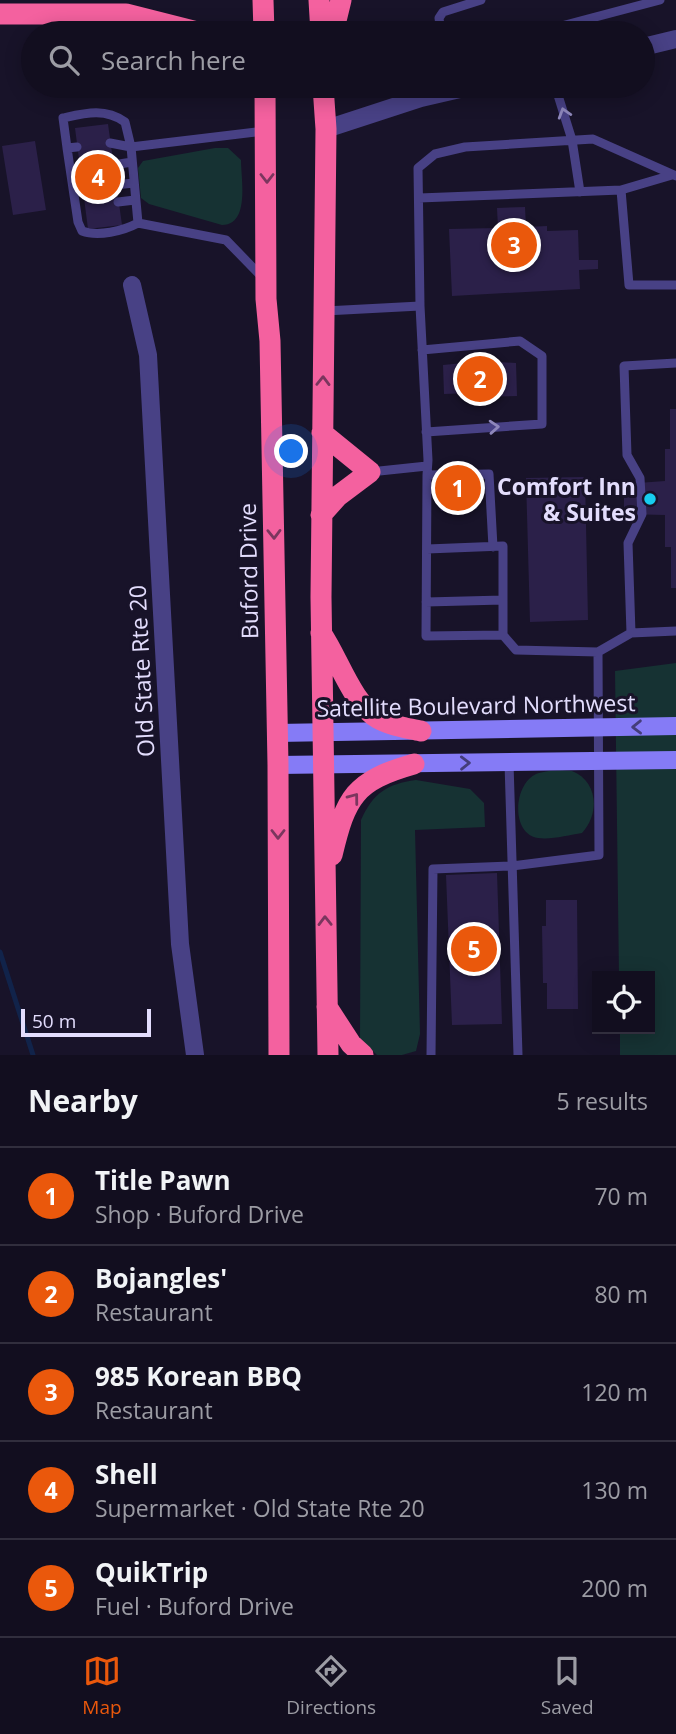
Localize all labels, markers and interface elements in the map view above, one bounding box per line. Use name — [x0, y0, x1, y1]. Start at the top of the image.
search box — [21, 21, 655, 98]
icon: search — [45, 41, 83, 79]
text: Search here — [101, 42, 246, 78]
one-way arrow — [557, 107, 572, 119]
pin: 4 — [75, 151, 121, 203]
one-way arrow — [259, 174, 275, 184]
pin: 3 — [491, 219, 537, 271]
pin: 2 — [457, 353, 503, 405]
one-way arrow — [315, 376, 331, 386]
one-way arrow — [489, 420, 500, 435]
your location — [274, 434, 308, 468]
pin: 1 — [435, 462, 481, 514]
place label: Comfort Inn & Suites — [497, 470, 636, 528]
marker: Comfort Inn & Suites — [642, 491, 658, 507]
street label: Buford Drive — [231, 503, 265, 639]
one-way arrow — [266, 529, 282, 540]
street label: Old State Rte 20 — [121, 584, 161, 758]
street label: Satellite Boulevard Northwest — [316, 686, 636, 724]
one-way arrow — [631, 719, 642, 734]
one-way arrow — [460, 755, 470, 771]
one-way arrow — [345, 793, 358, 805]
one-way arrow — [270, 829, 286, 839]
one-way arrow — [318, 915, 333, 926]
pin: 5 — [451, 923, 497, 975]
map controls — [592, 971, 655, 1034]
button: locate — [592, 971, 655, 1034]
scale bar — [21, 1006, 150, 1038]
text: 50 m — [32, 1008, 76, 1034]
text: Nearby — [28, 1080, 138, 1121]
text: 5 results — [557, 1085, 648, 1117]
text: Title Pawn — [95, 1162, 231, 1198]
text: 1 — [44, 1180, 58, 1212]
text: 70 m — [594, 1180, 648, 1212]
text: Shop · Buford Drive — [95, 1198, 304, 1230]
text: Bojangles' — [95, 1260, 227, 1296]
text: 2 — [44, 1278, 58, 1310]
text: 80 m — [594, 1278, 648, 1310]
text: Restaurant — [95, 1296, 213, 1328]
text: 985 Korean BBQ — [95, 1358, 302, 1394]
text: 3 — [44, 1376, 58, 1408]
text: 120 m — [581, 1376, 648, 1408]
text: Restaurant — [95, 1394, 213, 1426]
text: Shell — [95, 1456, 158, 1492]
text: 4 — [44, 1474, 58, 1506]
text: 130 m — [581, 1474, 648, 1506]
text: Supermarket · Old State Rte 20 — [95, 1492, 425, 1524]
text: QuikTrip — [95, 1554, 208, 1590]
text: 5 — [44, 1572, 58, 1604]
text: 200 m — [581, 1572, 648, 1604]
text: Fuel · Buford Drive — [95, 1590, 294, 1622]
tab: Map — [82, 1652, 122, 1720]
tab: Directions — [286, 1652, 376, 1720]
tab: Saved — [541, 1652, 594, 1720]

